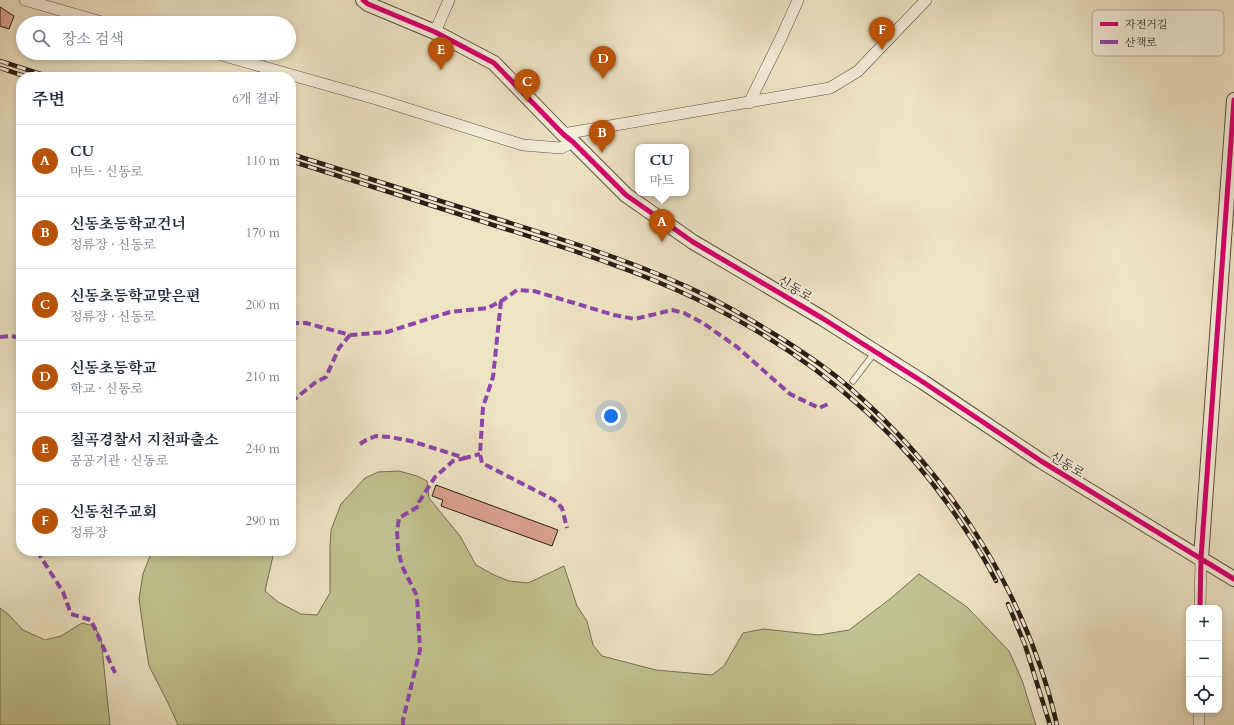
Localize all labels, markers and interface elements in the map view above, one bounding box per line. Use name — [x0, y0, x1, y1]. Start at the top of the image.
legend — [1092, 10, 1224, 56]
search box — [16, 16, 296, 60]
pin: F — [869, 17, 895, 50]
text: 자전거길 — [1125, 17, 1168, 32]
icon: search — [30, 27, 52, 49]
text: 장소 검색 — [62, 29, 124, 49]
text: 산책로 — [1125, 35, 1157, 50]
pin: E — [428, 37, 454, 70]
pin: D — [590, 46, 616, 79]
pin: C — [514, 69, 540, 102]
text: 주변 — [32, 88, 65, 111]
text: 6개 결과 — [232, 90, 280, 108]
pin: B — [589, 120, 615, 153]
text: CU — [70, 141, 94, 161]
popup — [635, 144, 689, 196]
text: CU — [649, 150, 673, 170]
text: A — [40, 152, 50, 170]
text: 110 m — [246, 152, 280, 170]
text: 마트 · 신동로 — [70, 163, 143, 181]
text: 마트 — [649, 172, 675, 190]
pin: A — [649, 209, 675, 242]
text: 신동초등학교건너 — [70, 214, 186, 234]
text: B — [40, 224, 50, 242]
text: 170 m — [246, 224, 280, 242]
text: 정류장 · 신동로 — [70, 236, 156, 254]
street label: 신동로 — [774, 272, 816, 307]
text: 신동초등학교맞은편 — [70, 286, 200, 306]
text: C — [40, 296, 50, 314]
text: 200 m — [246, 296, 280, 314]
text: 정류장 · 신동로 — [70, 308, 156, 326]
text: 신동초등학교 — [70, 358, 157, 378]
text: D — [39, 368, 51, 386]
text: 210 m — [246, 368, 280, 386]
text: 학교 · 신동로 — [70, 380, 143, 398]
your location — [601, 406, 621, 426]
text: 칠곡경찰서 지천파출소 — [70, 430, 219, 450]
text: E — [41, 440, 49, 458]
text: 240 m — [246, 440, 280, 458]
street label: 신동로 — [1046, 448, 1088, 483]
text: 공공기관 · 신동로 — [70, 452, 168, 470]
text: 신동천주교회 — [70, 502, 157, 522]
text: F — [41, 512, 49, 530]
text: 290 m — [246, 512, 280, 530]
text: 정류장 — [70, 524, 108, 542]
map controls — [1186, 605, 1222, 713]
button: + — [1186, 605, 1222, 641]
button: − — [1186, 641, 1222, 677]
button: locate — [1186, 677, 1222, 713]

